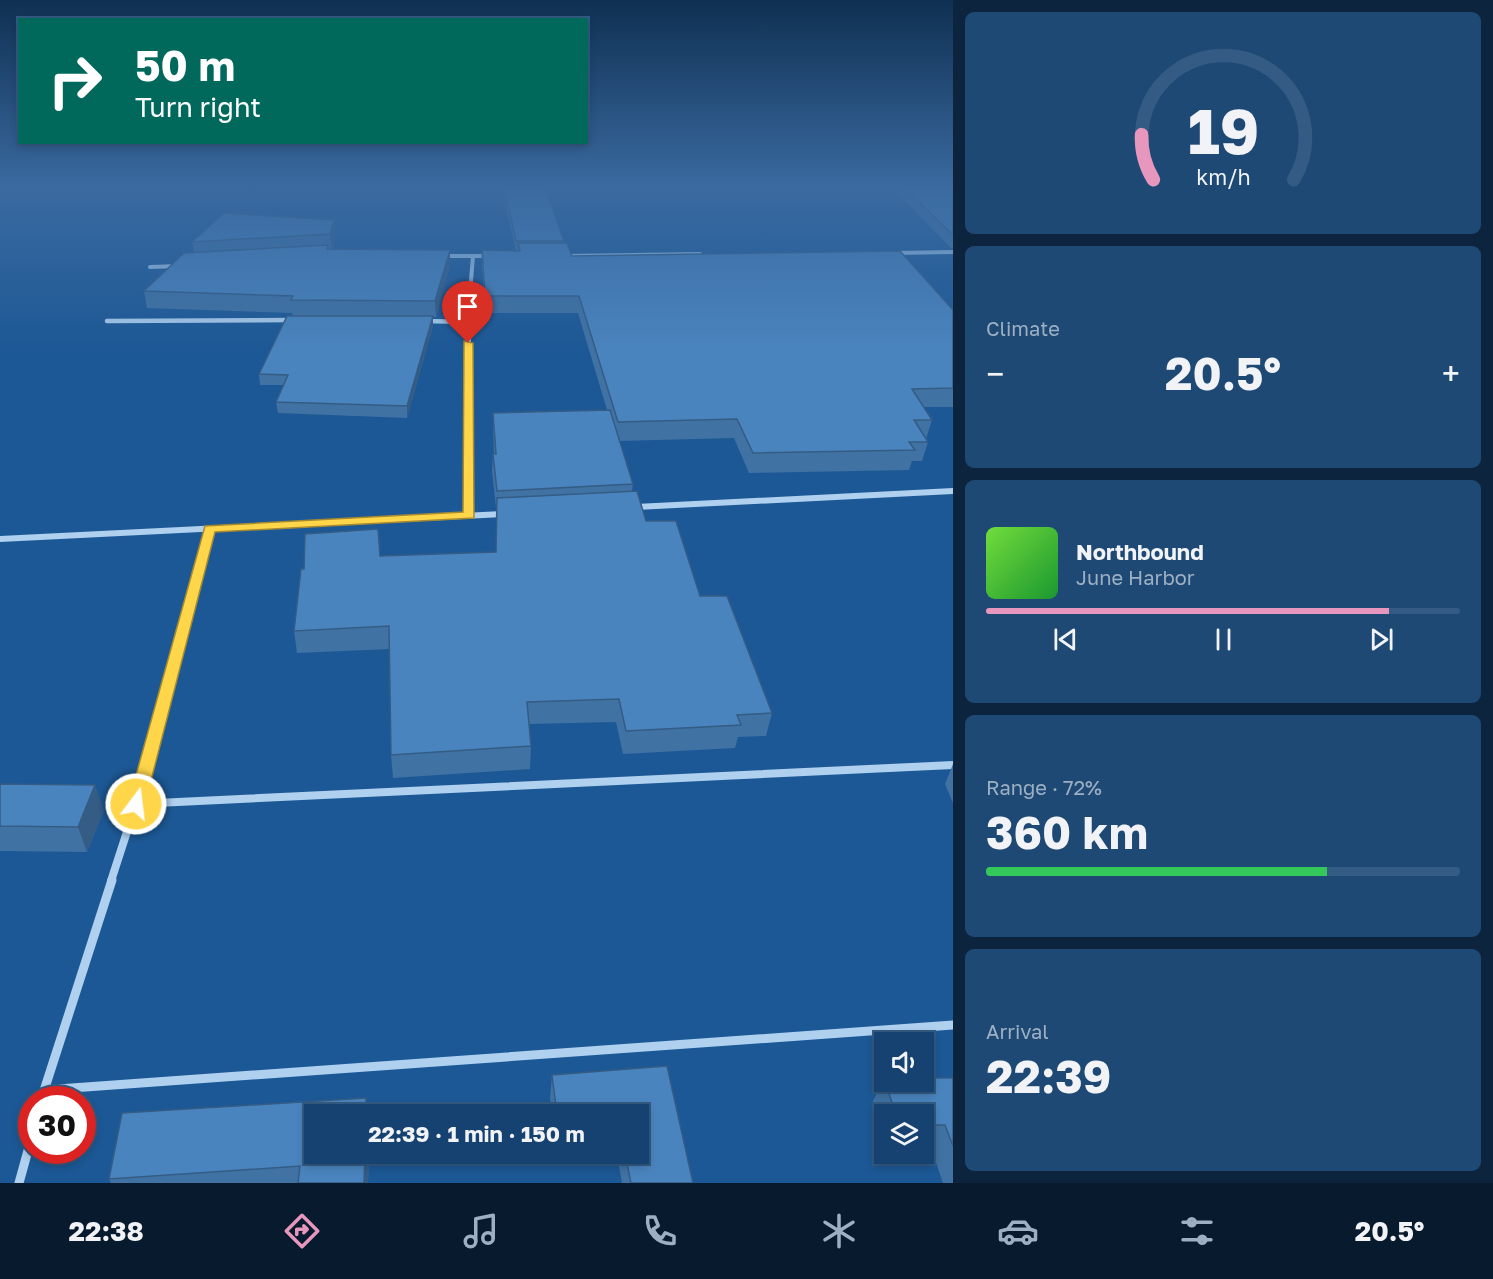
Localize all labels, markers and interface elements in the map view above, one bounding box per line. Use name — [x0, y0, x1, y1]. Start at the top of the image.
text: 50 m — [135, 40, 235, 90]
icon: right — [36, 42, 114, 120]
text: Turn right — [135, 91, 261, 123]
text: 19 — [1187, 93, 1259, 168]
text: km/h — [1196, 164, 1250, 190]
pin — [442, 281, 493, 343]
icon: arrive — [451, 290, 484, 323]
text: Climate — [986, 316, 1060, 340]
text: 20.5° — [1165, 346, 1281, 400]
text: − — [986, 354, 1004, 393]
text: + — [1442, 354, 1460, 393]
text: Northbound — [1076, 538, 1204, 565]
text: June Harbor — [1076, 565, 1195, 589]
icon: previous — [1049, 623, 1082, 656]
icon: pause — [1207, 623, 1240, 656]
icon: next — [1365, 623, 1398, 656]
position arrow — [104, 772, 168, 836]
text: Range · 72% — [986, 775, 1102, 799]
text: 360 km — [986, 805, 1148, 859]
text: Arrival — [986, 1019, 1049, 1043]
map controls — [874, 1032, 934, 1164]
button: sound — [874, 1032, 934, 1092]
text: 22:39 — [986, 1049, 1111, 1103]
speed limit sign: 30 — [18, 1086, 96, 1164]
button: layers — [874, 1104, 934, 1164]
text: 22:39 · 1 min · 150 m — [368, 1120, 585, 1147]
icon: directions — [281, 1210, 323, 1252]
icon: music — [460, 1210, 502, 1252]
icon: phone — [639, 1210, 681, 1252]
icon: climate — [818, 1210, 860, 1252]
icon: car — [997, 1210, 1039, 1252]
icon: filters — [1176, 1210, 1218, 1252]
text: 22:38 — [68, 1215, 144, 1247]
text: 20.5° — [1355, 1215, 1424, 1247]

